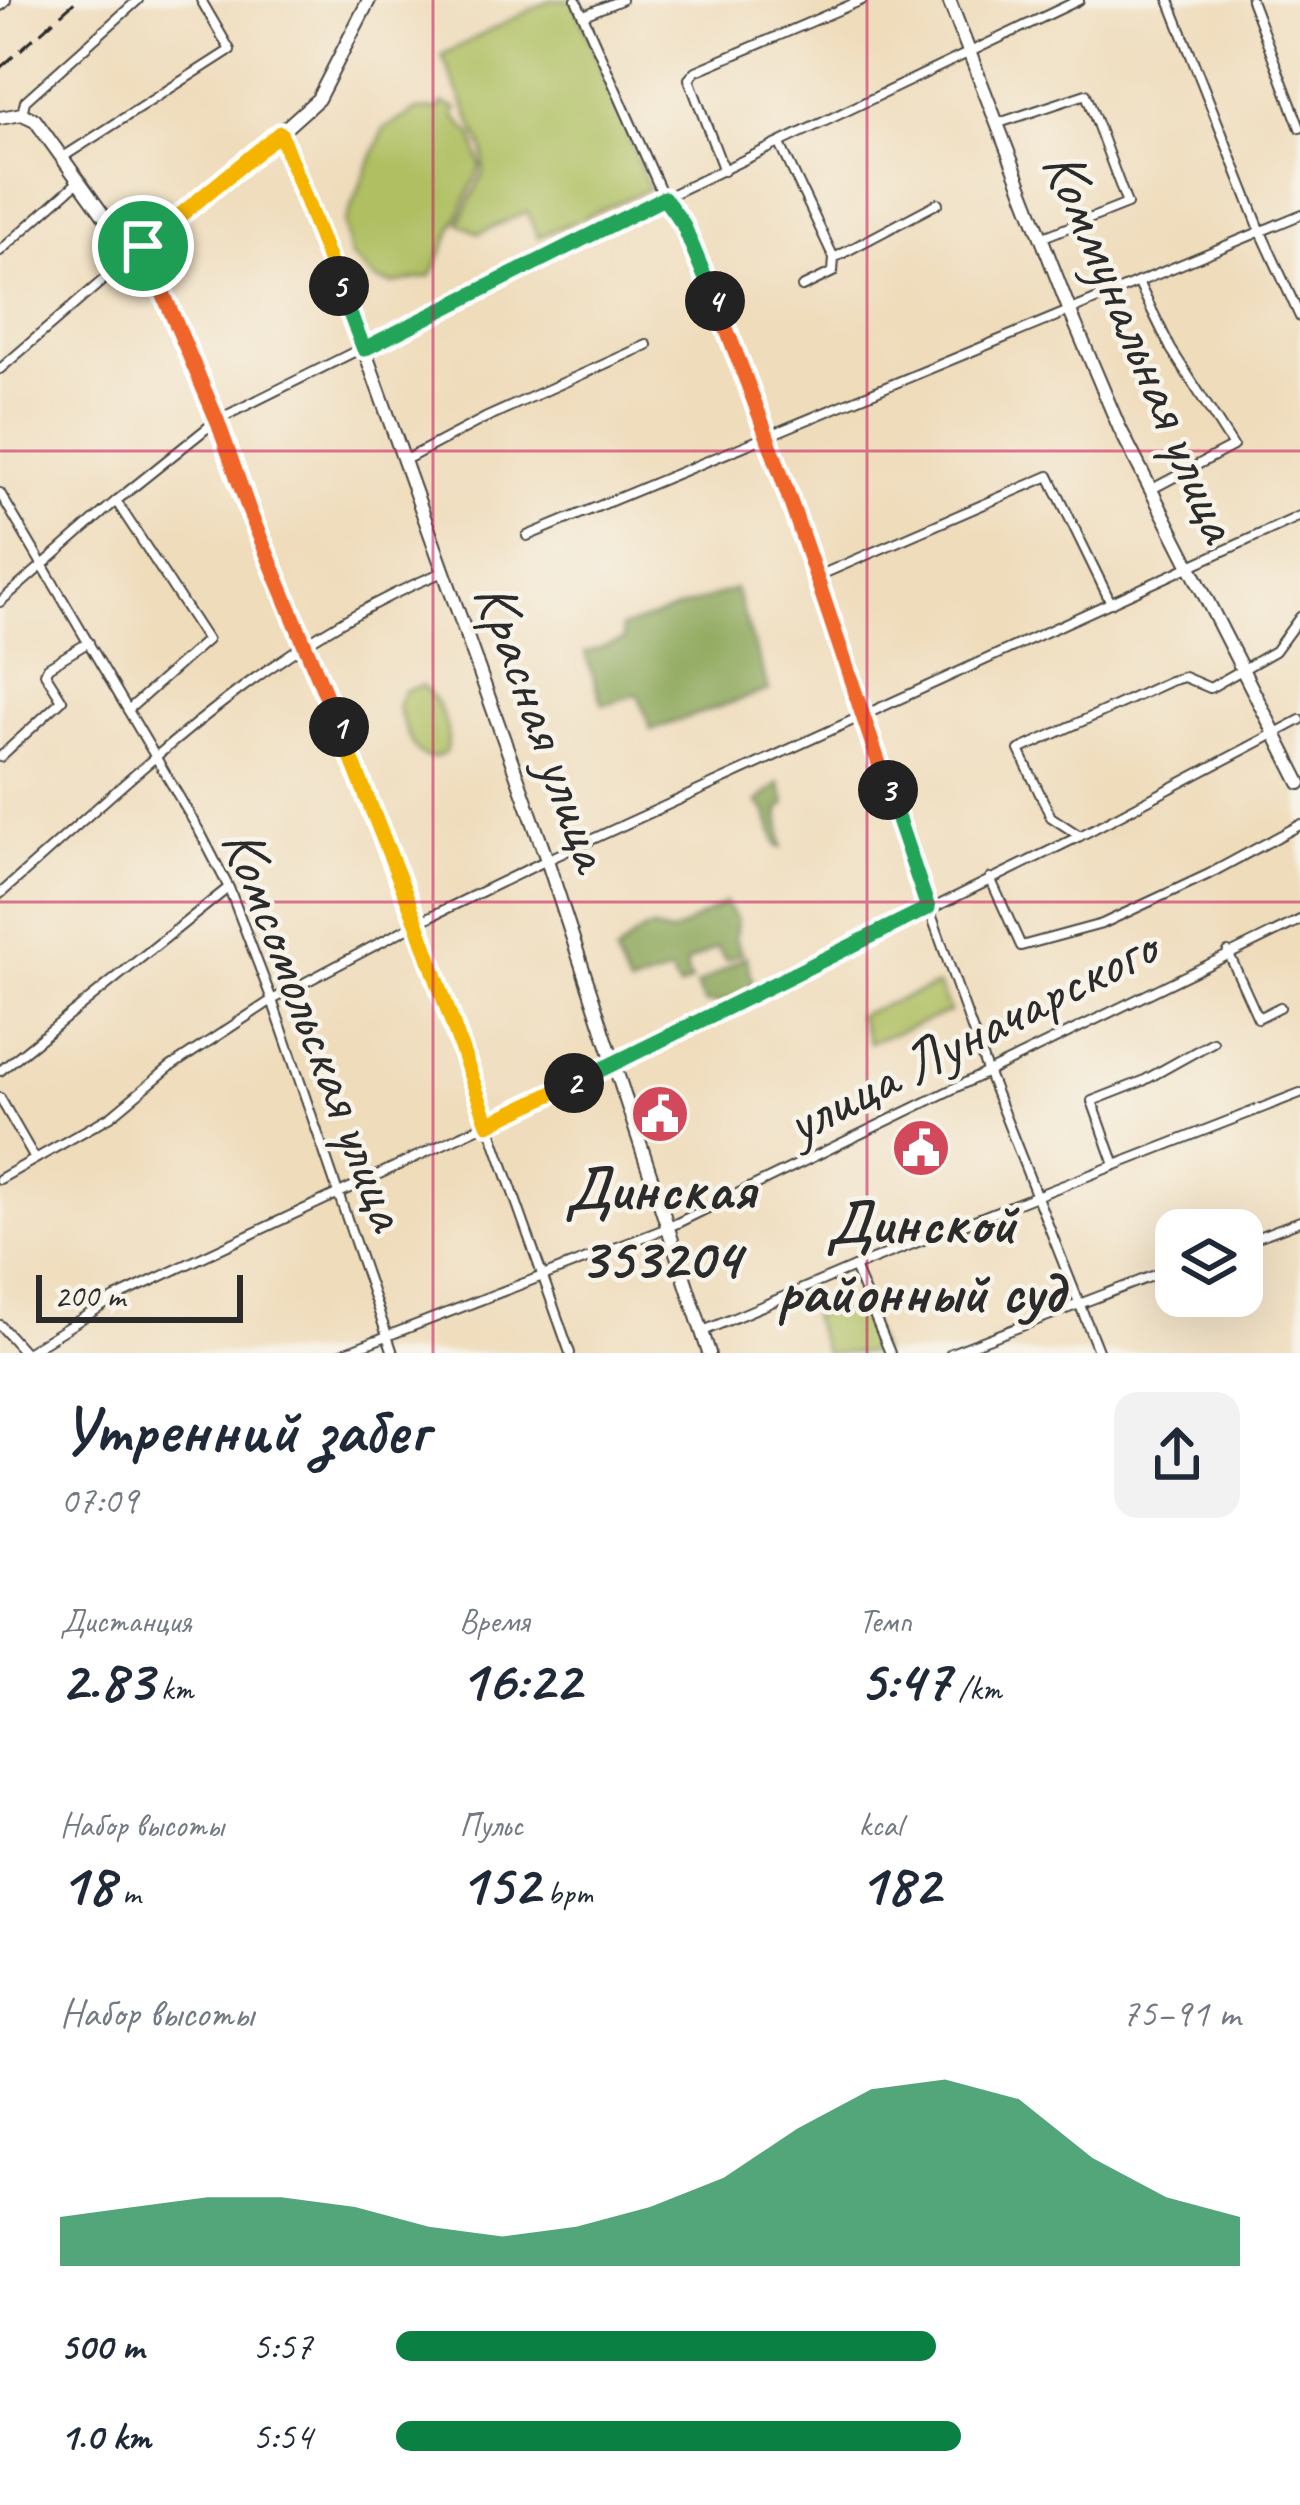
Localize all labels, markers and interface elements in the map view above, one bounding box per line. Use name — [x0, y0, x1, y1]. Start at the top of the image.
street label: Коммунальная улица — [1026, 139, 1260, 556]
pin — [92, 195, 194, 297]
icon: arrive — [110, 213, 176, 279]
pin: 5 — [309, 256, 369, 316]
text: 5 — [332, 265, 346, 307]
pin: 4 — [685, 271, 745, 331]
text: 4 — [708, 280, 722, 322]
street label: Красная улица — [457, 572, 633, 884]
pin: 1 — [309, 697, 369, 757]
text: 1 — [332, 706, 346, 748]
pin: 3 — [858, 760, 918, 820]
text: 3 — [881, 769, 895, 811]
street label: Комсомольская улица — [205, 817, 429, 1243]
street label: улица Луначарского — [770, 906, 1174, 1162]
pin: 2 — [544, 1053, 604, 1113]
text: 2 — [567, 1062, 581, 1104]
public building icon: Динская 353204 — [629, 1083, 691, 1145]
public building icon: Динской районный суд — [890, 1117, 952, 1179]
place label: Динская 353204 — [565, 1151, 759, 1296]
place label: Динской районный суд — [778, 1185, 1070, 1330]
map controls — [1155, 1209, 1263, 1317]
button: layers — [1155, 1209, 1263, 1317]
scale bar — [36, 1269, 243, 1322]
text: 200 m — [54, 1275, 125, 1317]
text: Утренний забег — [60, 1389, 428, 1472]
button: share — [1114, 1392, 1240, 1518]
text: 07:09 — [60, 1476, 138, 1525]
text: Дистанция — [60, 1600, 192, 1642]
text: Время — [459, 1600, 529, 1642]
text: Темп — [859, 1600, 912, 1642]
text: 2.83 — [60, 1642, 153, 1718]
text: 16:22 — [459, 1642, 580, 1718]
text: 5:47 — [859, 1642, 950, 1718]
text: km — [153, 1668, 193, 1710]
text: /km — [950, 1668, 1001, 1710]
text: Набор высоты — [60, 1804, 224, 1846]
text: Пульс — [459, 1804, 523, 1846]
text: kcal — [859, 1804, 902, 1846]
text: 18 — [60, 1846, 114, 1922]
text: 152 — [459, 1846, 539, 1922]
text: 182 — [859, 1846, 940, 1922]
text: m — [114, 1872, 140, 1914]
text: bpm — [539, 1872, 593, 1914]
text: Набор высоты — [60, 1989, 254, 2038]
text: 75–91 m — [1121, 1989, 1240, 2038]
text: 500 m — [60, 2322, 144, 2371]
text: 5:57 — [252, 2322, 312, 2371]
text: 1.0 km — [60, 2412, 151, 2461]
text: 5:54 — [252, 2412, 312, 2461]

